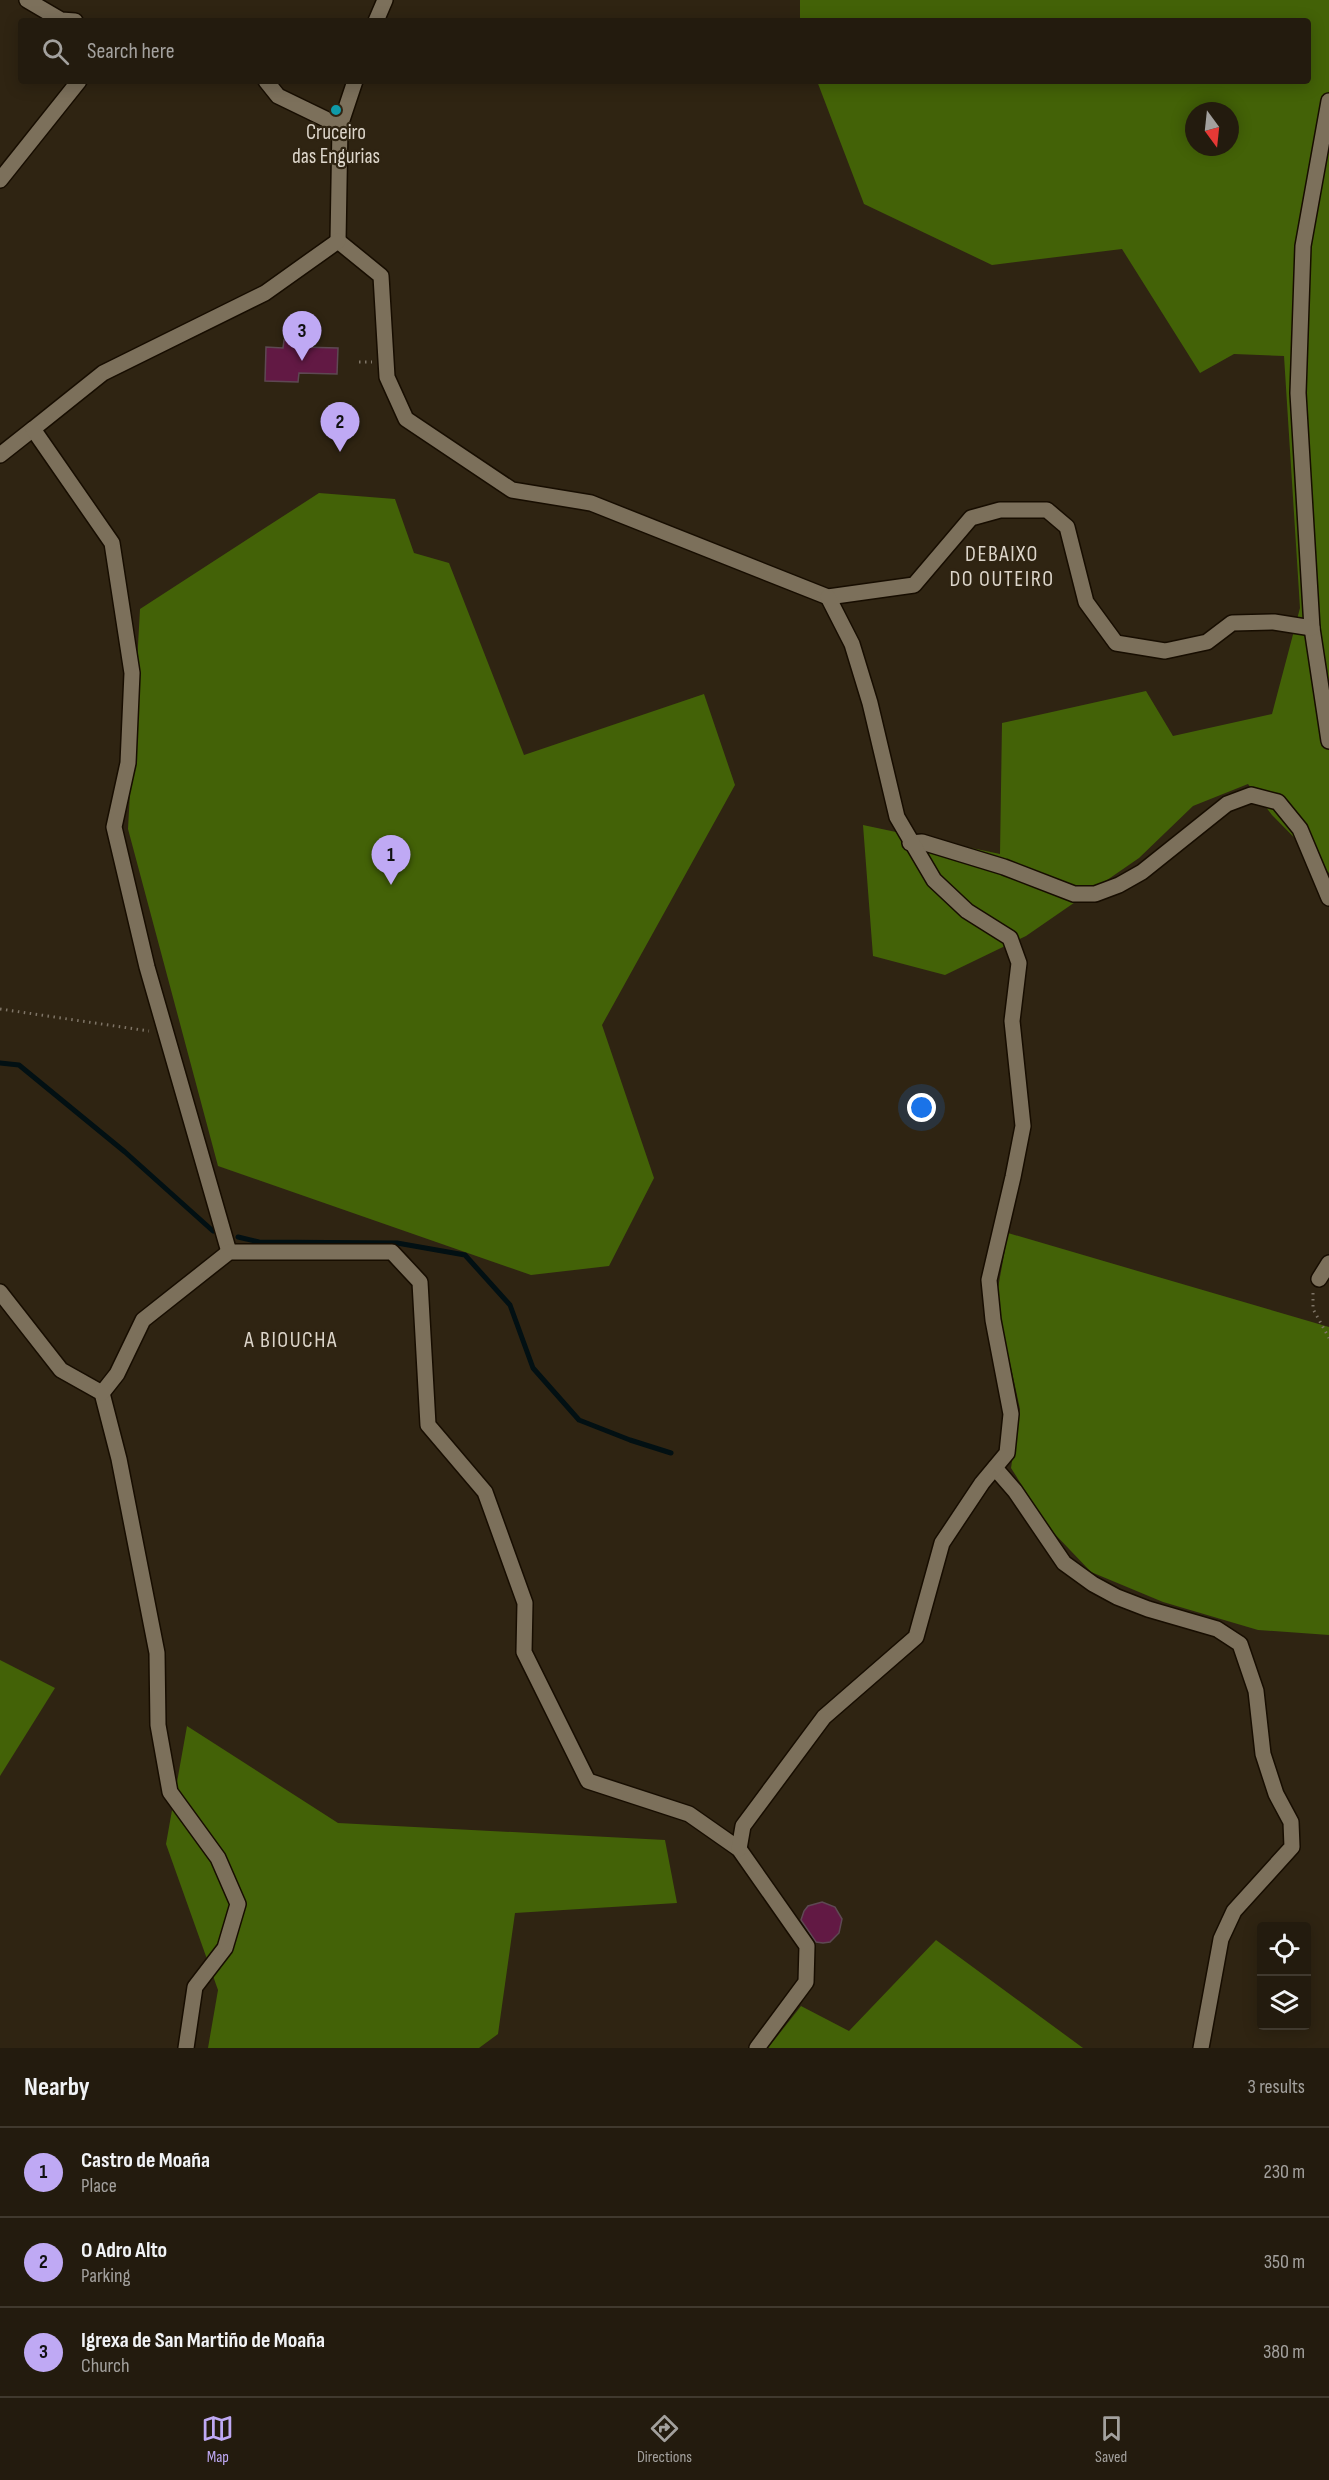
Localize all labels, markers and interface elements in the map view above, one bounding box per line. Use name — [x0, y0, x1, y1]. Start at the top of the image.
search box — [18, 18, 1311, 84]
icon: search — [39, 35, 72, 68]
text: Search here — [87, 38, 174, 65]
north arrow — [1185, 102, 1239, 156]
marker: Cruceiro das Engurias — [329, 103, 343, 117]
place label: Cruceiro das Engurias — [292, 120, 380, 169]
pin: 3 — [282, 312, 322, 361]
pin: 2 — [320, 402, 360, 452]
district label: DEBAIXO DO OUTEIRO — [949, 541, 1055, 593]
pin: 1 — [372, 836, 410, 885]
your location — [907, 1093, 936, 1122]
district label: A BIOUCHA — [243, 1327, 338, 1354]
map controls — [1257, 1922, 1311, 2030]
button: locate — [1257, 1922, 1311, 1976]
button: layers — [1257, 1976, 1311, 2030]
text: Nearby — [24, 2072, 90, 2103]
text: 3 results — [1248, 2075, 1305, 2099]
text: Castro de Moaña — [81, 2147, 210, 2174]
text: 1 — [40, 2160, 47, 2184]
text: 230 m — [1263, 2160, 1305, 2184]
text: Place — [81, 2174, 117, 2198]
text: O Adro Alto — [81, 2237, 167, 2264]
text: 2 — [39, 2250, 48, 2274]
text: 350 m — [1264, 2250, 1305, 2274]
text: Parking — [81, 2264, 131, 2288]
text: Igrexa de San Martiño de Moaña — [81, 2327, 325, 2354]
text: 3 — [39, 2340, 48, 2364]
text: 380 m — [1263, 2340, 1305, 2364]
text: Church — [81, 2354, 130, 2378]
tab: Map — [201, 2412, 234, 2467]
tab: Directions — [637, 2412, 692, 2467]
tab: Saved — [1095, 2412, 1128, 2467]

